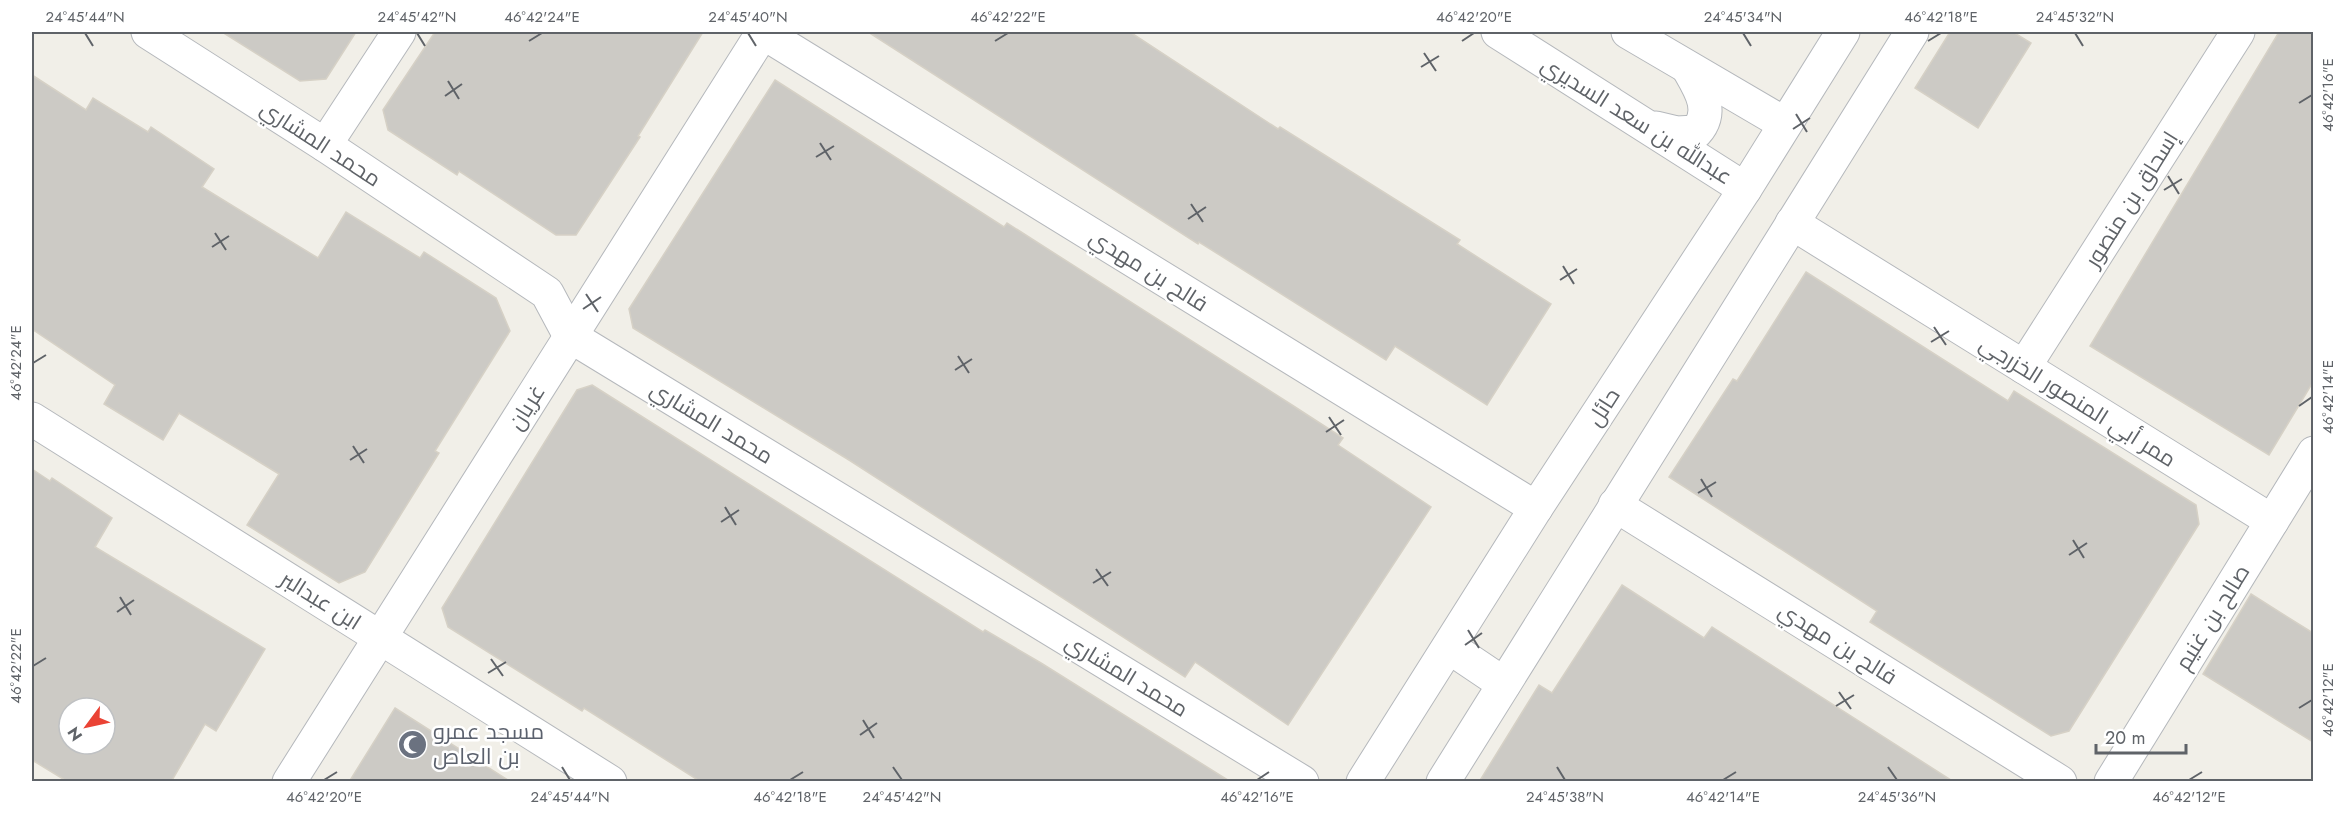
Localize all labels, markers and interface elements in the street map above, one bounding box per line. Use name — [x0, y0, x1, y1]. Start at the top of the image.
text: 24°45'44"N — [45, 6, 125, 28]
text: 24°45'42"N — [378, 6, 456, 28]
text: 46°42'24"E — [504, 6, 580, 28]
text: 24°45'40"N — [708, 6, 788, 28]
text: 46°42'22"E — [970, 6, 1046, 28]
text: 46°42'20"E — [1436, 6, 1512, 28]
text: 24°45'34"N — [1704, 6, 1782, 28]
text: 46°42'18"E — [1904, 6, 1978, 28]
text: 24°45'32"N — [2036, 6, 2114, 28]
street label: عبدالله بن سعد السديري — [1535, 48, 1739, 193]
text: 46°42'16"E — [2317, 58, 2339, 132]
street label: محمد المشاري — [254, 92, 388, 195]
street label: إسحاق بن منصور — [2075, 125, 2186, 275]
street label: فالح بن مهدي — [1083, 221, 1214, 320]
text: 46°42'24"E — [5, 325, 27, 401]
street label: ممر أبي المنصور الخزرجي — [1973, 327, 2183, 475]
text: 46°42'14"E — [2317, 360, 2339, 434]
street label: محمد المشاري — [644, 373, 780, 472]
street label: غريان — [500, 378, 552, 436]
street label: حائل — [1579, 382, 1627, 432]
street label: صالح بن غنيم — [2167, 558, 2257, 676]
street label: ابن عبدالبر — [273, 562, 368, 637]
street label: فالح بن مهدي — [1772, 594, 1903, 693]
street label: محمد المشاري — [1059, 626, 1195, 725]
text: 46°42'22"E — [5, 628, 27, 704]
text: 46°42'12"E — [2317, 663, 2339, 737]
north arrow — [57, 696, 117, 756]
place label: مسجد عمرو بن العاص — [433, 715, 544, 772]
scale bar — [2096, 717, 2186, 755]
text: N — [62, 722, 88, 745]
text: 20 m — [2105, 725, 2145, 751]
mosque icon: مسجد عمرو بن العاص — [396, 728, 428, 760]
text: 46°42'20"E — [286, 786, 362, 808]
text: 24°45'44"N — [530, 786, 610, 808]
text: 46°42'18"E — [753, 786, 827, 808]
text: 24°45'42"N — [863, 786, 941, 808]
text: 46°42'16"E — [1220, 786, 1294, 808]
text: 24°45'38"N — [1526, 786, 1604, 808]
text: 46°42'14"E — [1686, 786, 1760, 808]
text: 24°45'36"N — [1858, 786, 1936, 808]
text: 46°42'12"E — [2152, 786, 2226, 808]

